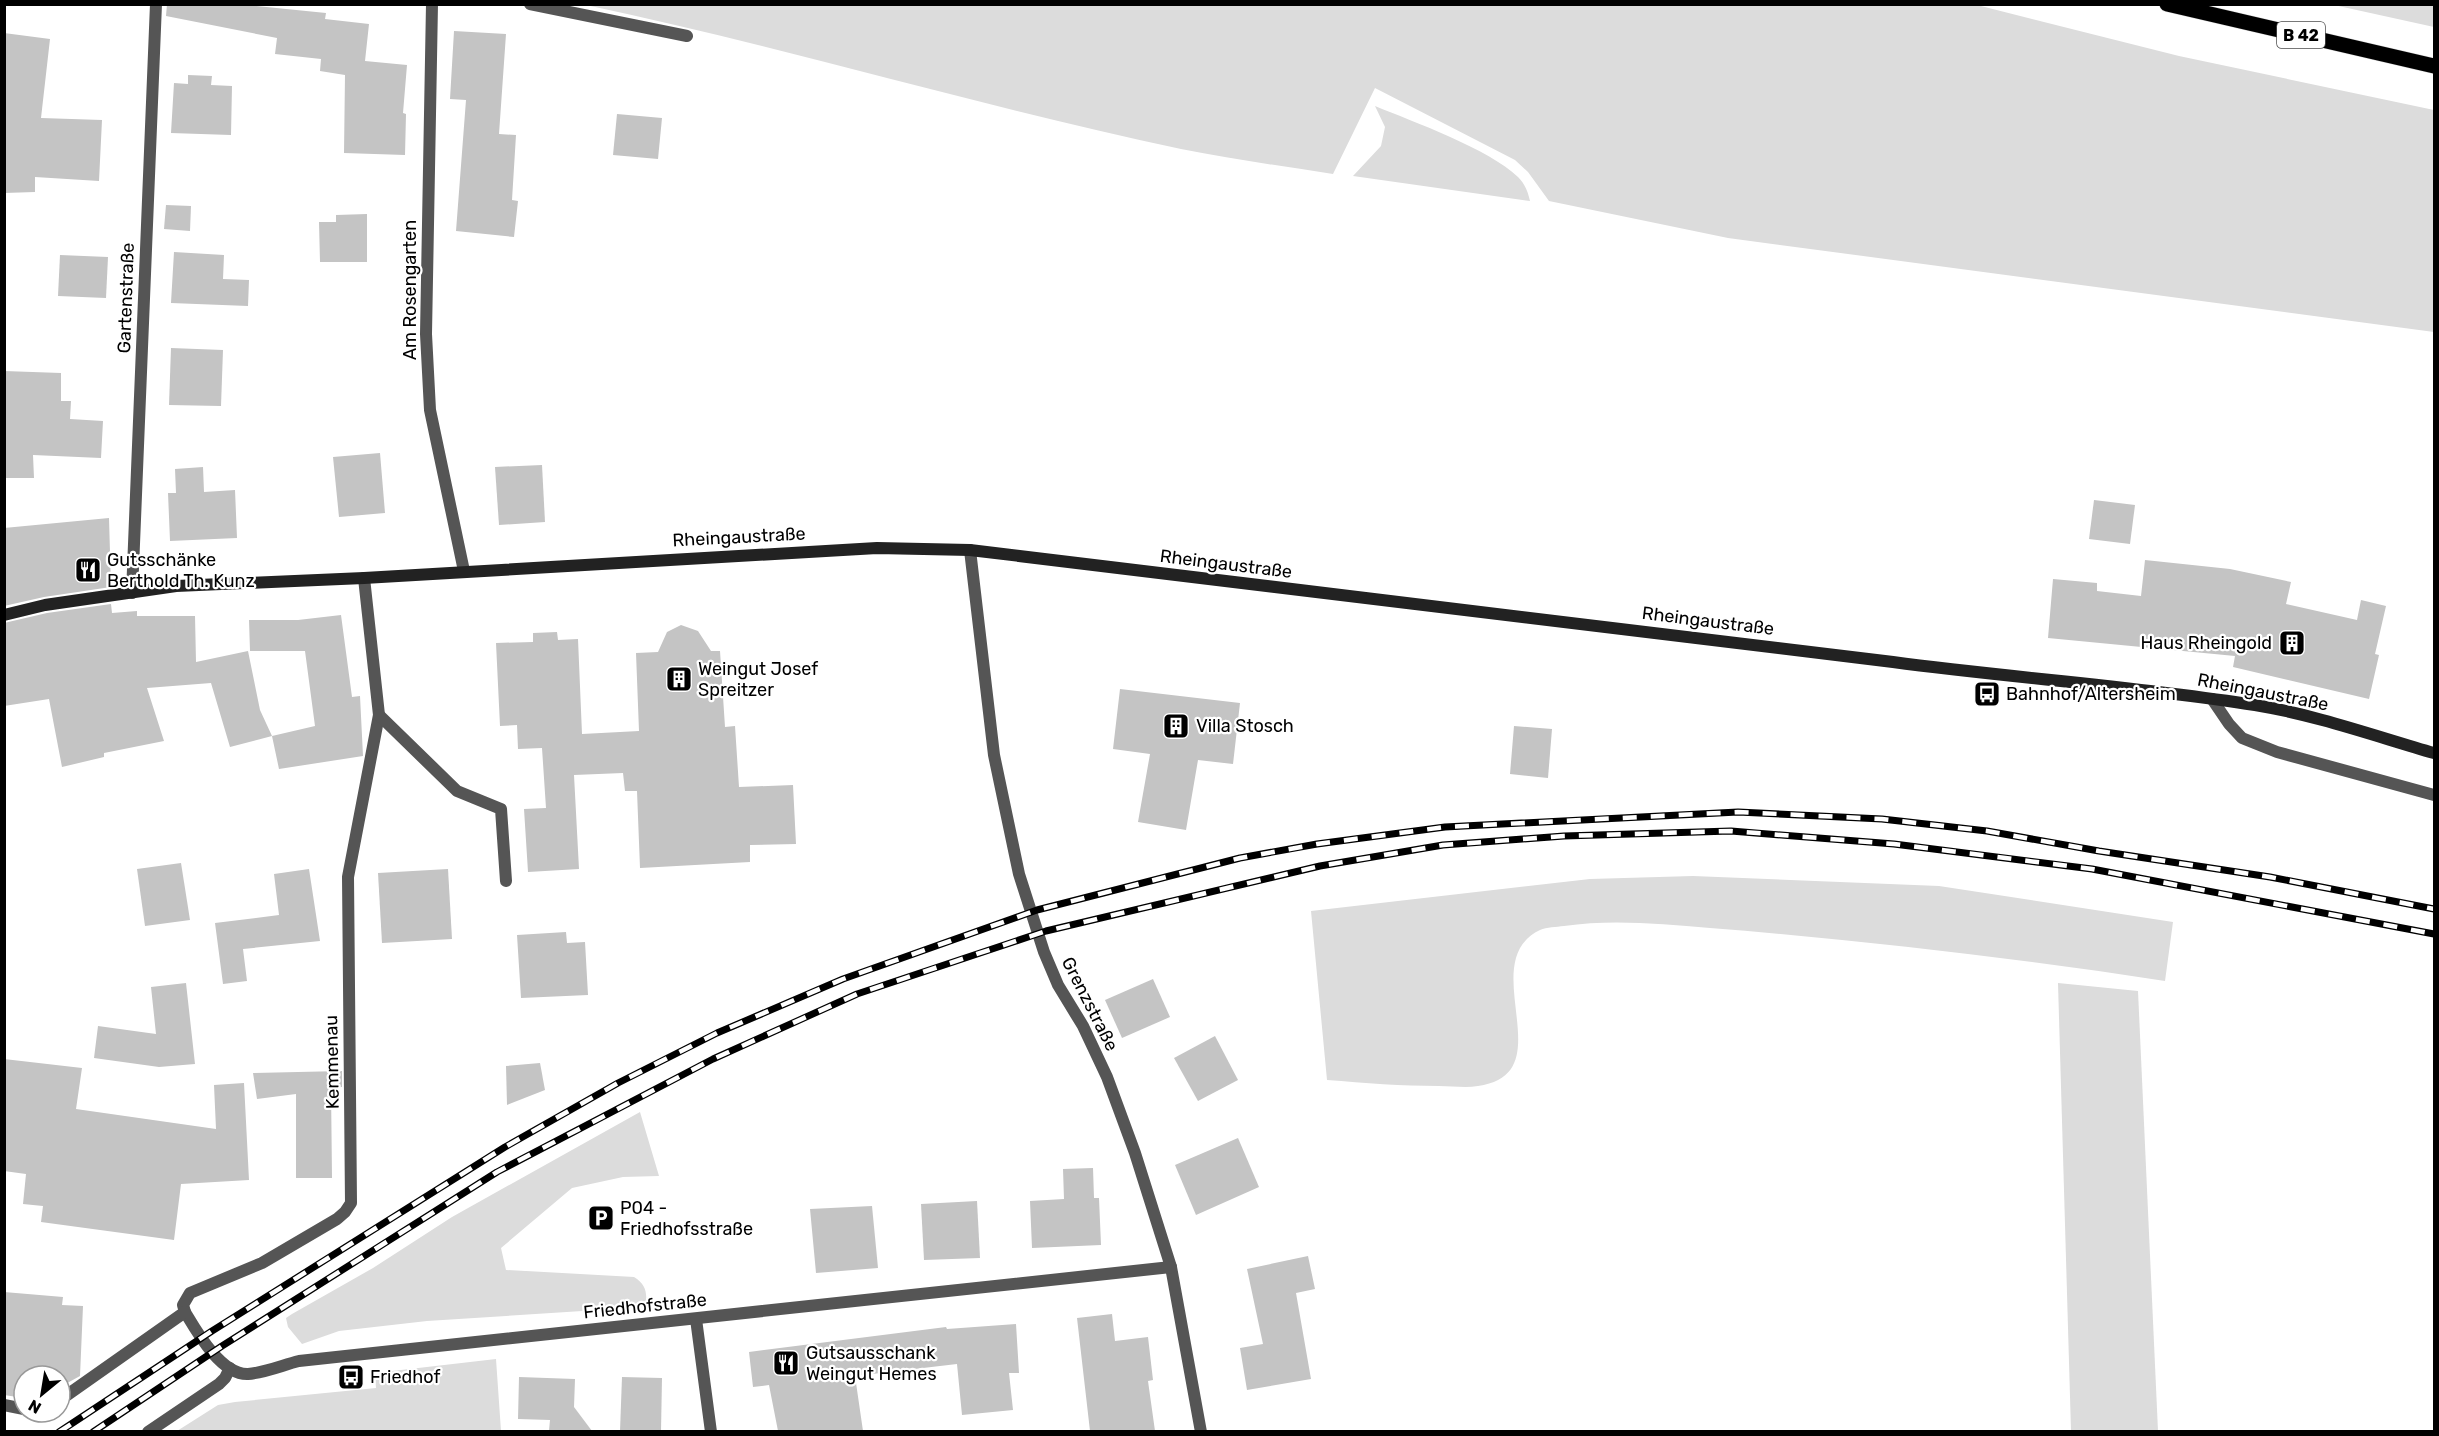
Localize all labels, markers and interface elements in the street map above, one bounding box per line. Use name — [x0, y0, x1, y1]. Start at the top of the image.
road number: B 42 — [2277, 22, 2325, 48]
street label: Am Rosengarten — [399, 220, 421, 360]
street label: Gartenstraße — [113, 242, 139, 354]
street label: Rheingaustraße — [672, 523, 806, 551]
street label: Rheingaustraße — [1159, 545, 1293, 583]
place label: Gutsschänke Berthold Th. Kunz — [107, 549, 255, 592]
restaurant icon: Gutsschänke Berthold Th. Kunz — [73, 555, 103, 585]
street label: Rheingaustraße — [1641, 602, 1775, 640]
building icon: Haus Rheingold — [2277, 628, 2307, 658]
place label: Haus Rheingold — [2141, 632, 2272, 654]
place label: Weingut Josef Spreitzer — [698, 658, 818, 701]
building icon: Weingut Josef Spreitzer — [664, 664, 694, 694]
street label: Rheingaustraße — [2196, 668, 2330, 716]
bus stop icon: Bahnhof/Altersheim — [1972, 679, 2002, 709]
place label: Bahnhof/Altersheim — [2006, 683, 2176, 705]
building icon: Villa Stosch — [1161, 711, 1191, 741]
place label: Villa Stosch — [1196, 715, 1294, 737]
street label: Grenzstraße — [1057, 953, 1123, 1055]
street label: Kemmenau — [320, 1015, 344, 1109]
place label: P04 - Friedhofsstraße — [620, 1197, 753, 1240]
parking icon: P04 - Friedhofsstraße — [586, 1203, 616, 1233]
street label: Friedhofstraße — [582, 1289, 708, 1323]
place label: Gutsausschank Weingut Hemes — [806, 1342, 937, 1385]
restaurant icon: Gutsausschank Weingut Hemes — [771, 1348, 801, 1378]
bus stop icon: Friedhof — [336, 1362, 366, 1392]
north arrow — [12, 1364, 72, 1424]
place label: Friedhof — [370, 1366, 440, 1388]
text: N — [25, 1395, 44, 1418]

